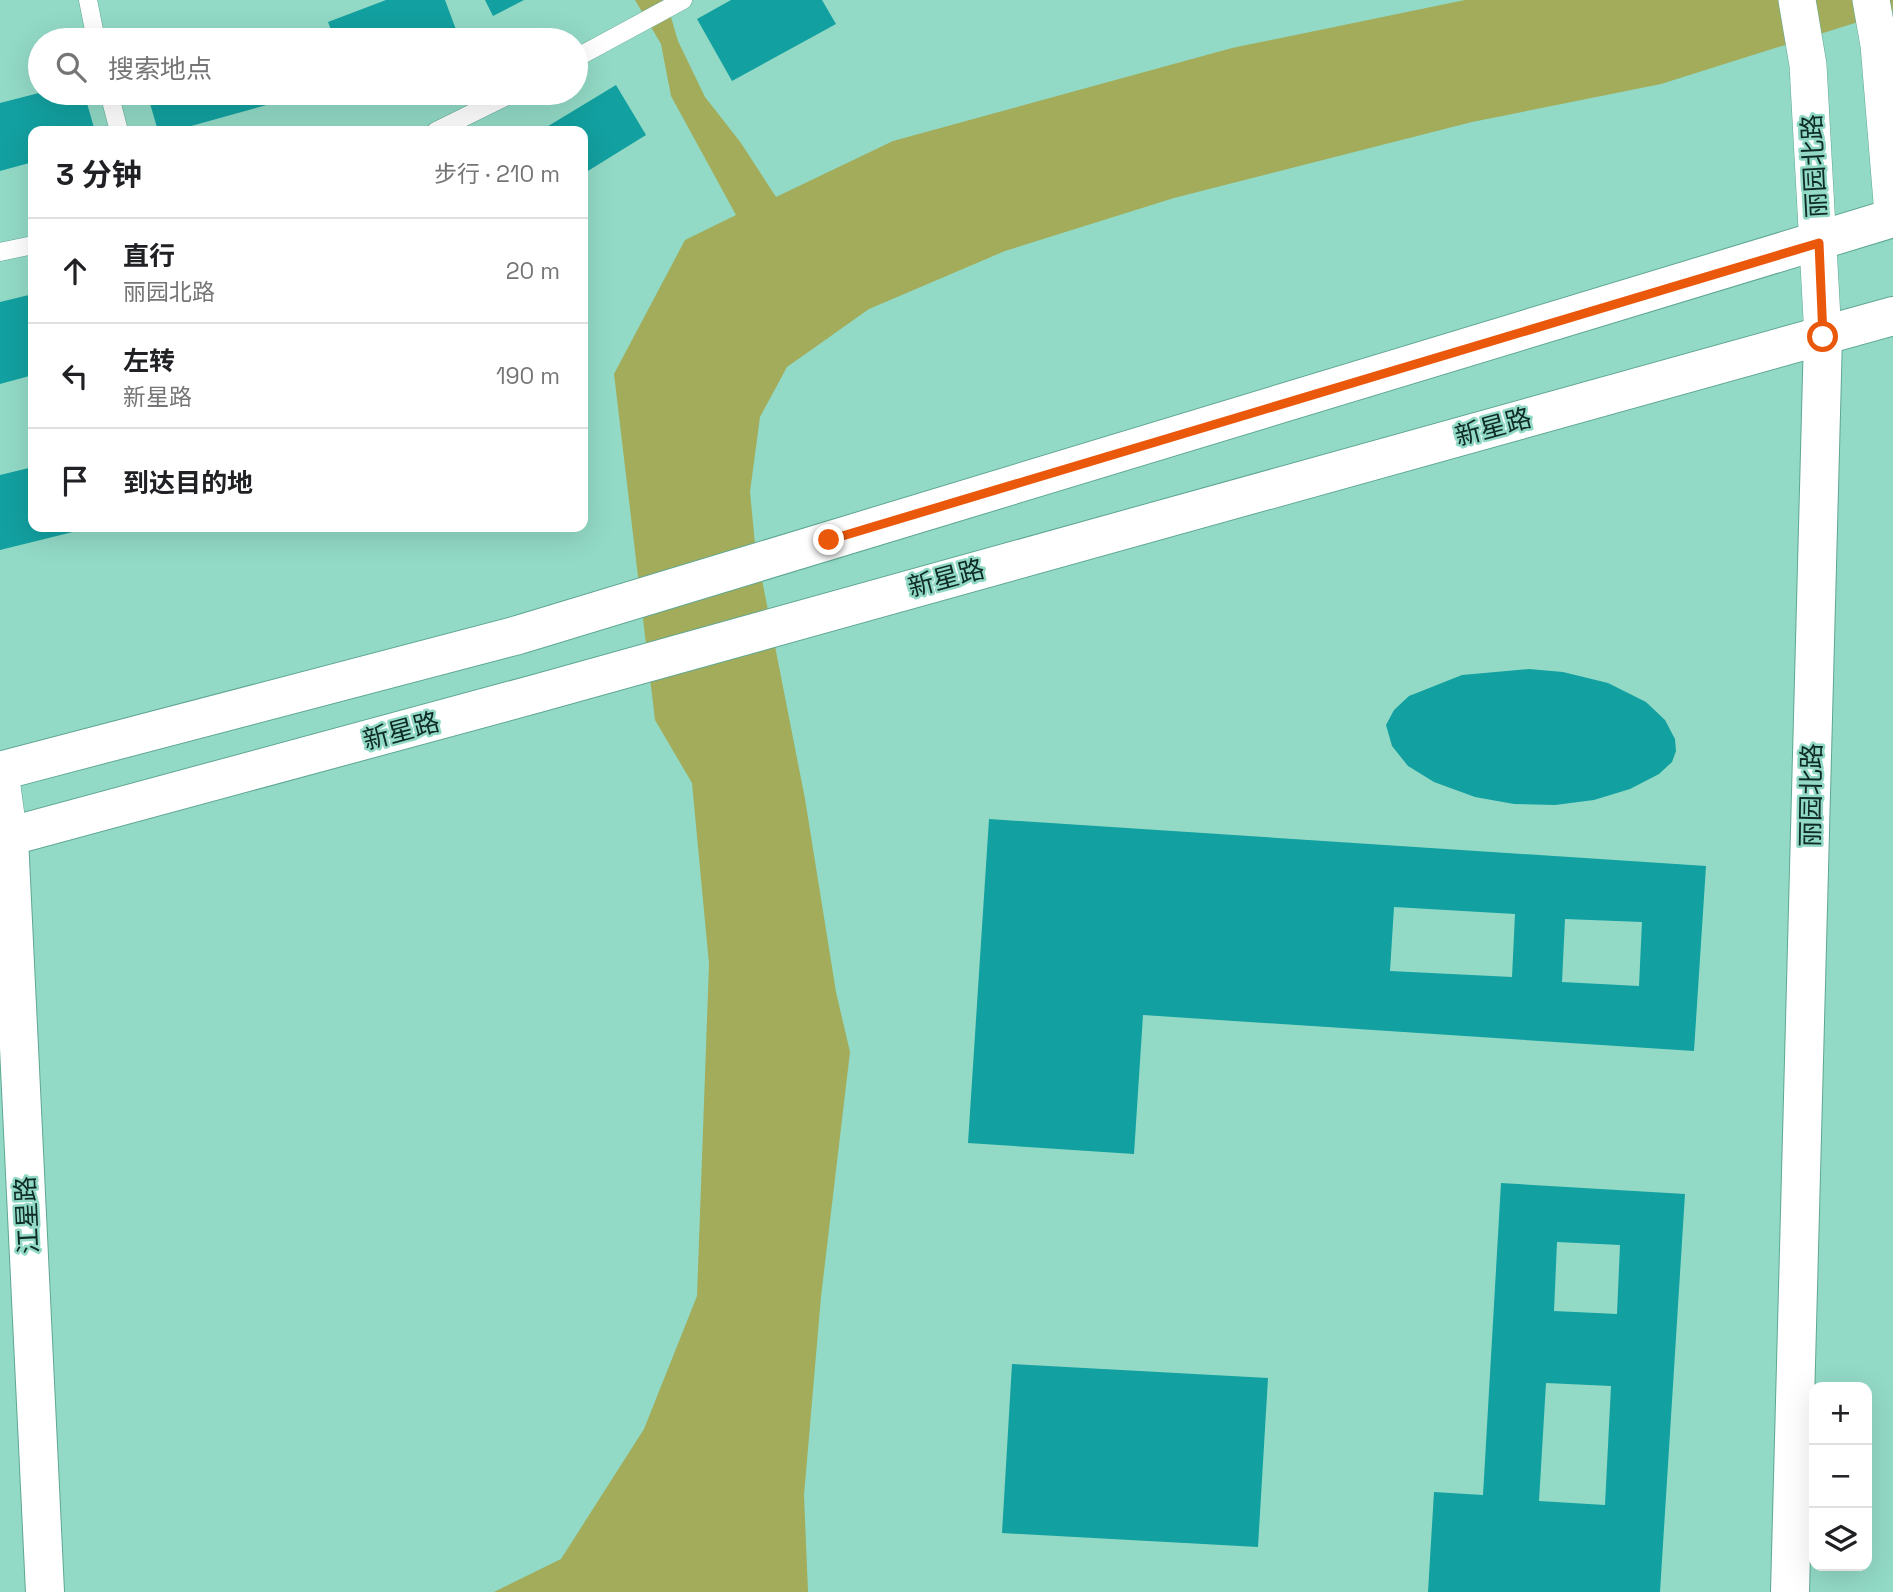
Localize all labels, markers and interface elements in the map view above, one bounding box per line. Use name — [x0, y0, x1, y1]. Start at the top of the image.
search box — [28, 28, 588, 105]
icon: search — [52, 48, 90, 86]
text: 搜索地点 — [108, 52, 212, 86]
street label: 丽园北路 — [1794, 113, 1834, 219]
text: 3 分钟 — [56, 155, 142, 194]
text: 步行 · 210 m — [434, 159, 560, 189]
text: 直行 — [123, 239, 175, 273]
icon: ahead — [56, 252, 94, 290]
text: 20 m — [506, 256, 560, 286]
text: 丽园北路 — [123, 277, 215, 307]
route start — [1807, 321, 1838, 352]
text: 左转 — [123, 344, 175, 378]
icon: left — [56, 357, 94, 395]
text: 190 m — [496, 361, 560, 391]
text: 新星路 — [123, 382, 192, 412]
street label: 新星路 — [1451, 400, 1535, 454]
icon: arrive — [56, 462, 94, 500]
text: 到达目的地 — [123, 466, 253, 500]
route end — [813, 524, 844, 555]
street label: 新星路 — [904, 551, 988, 605]
street label: 新星路 — [359, 704, 443, 758]
street label: 丽园北路 — [1793, 743, 1829, 847]
street label: 江星路 — [8, 1175, 46, 1255]
map controls — [1809, 1382, 1872, 1571]
button: + — [1809, 1382, 1872, 1445]
button: − — [1809, 1445, 1872, 1508]
button: layers — [1809, 1508, 1872, 1571]

